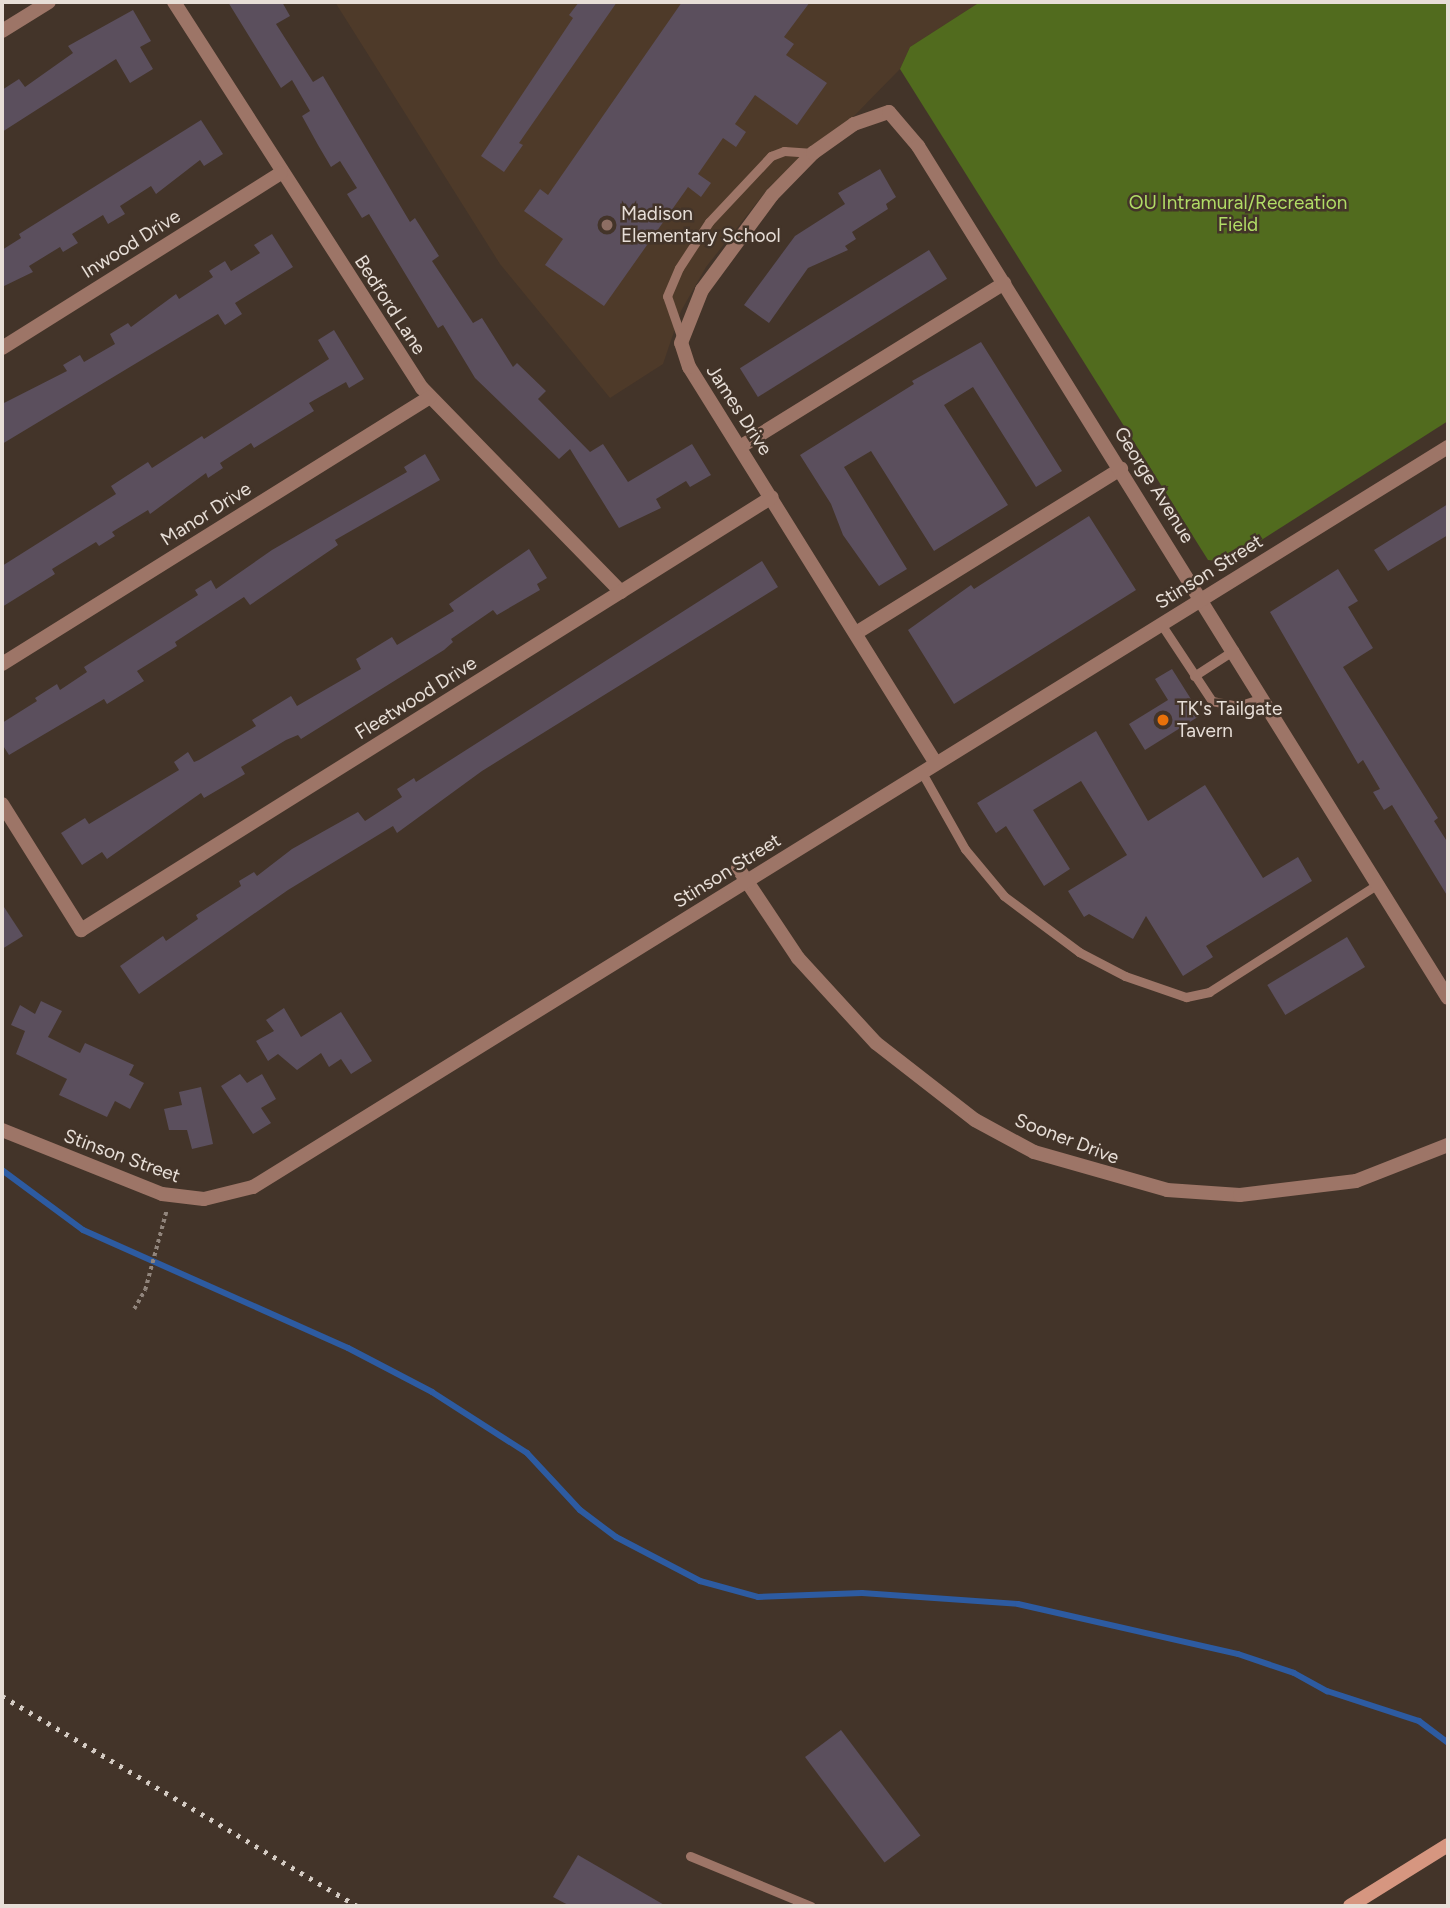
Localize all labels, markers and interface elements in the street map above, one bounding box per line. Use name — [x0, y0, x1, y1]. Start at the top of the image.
park label: OU Intramural/Recreation Field — [1129, 192, 1347, 236]
place label: Madison Elementary School — [621, 203, 781, 247]
street label: Inwood Drive — [77, 205, 185, 283]
marker: Madison Elementary School — [599, 217, 615, 233]
street label: Bedford Lane — [349, 251, 431, 359]
street label: James Drive — [701, 360, 777, 460]
street label: George Avenue — [1109, 423, 1199, 547]
street label: Manor Drive — [157, 477, 255, 551]
street label: Stinson Street — [1151, 530, 1267, 614]
street label: Fleetwood Drive — [351, 652, 481, 744]
place label: TK's Tailgate Tavern — [1177, 698, 1282, 742]
marker: TK's Tailgate Tavern — [1155, 712, 1171, 728]
street label: Stinson Street — [669, 829, 785, 913]
street label: Sooner Drive — [1012, 1109, 1122, 1169]
street label: Stinson Street — [61, 1124, 183, 1188]

